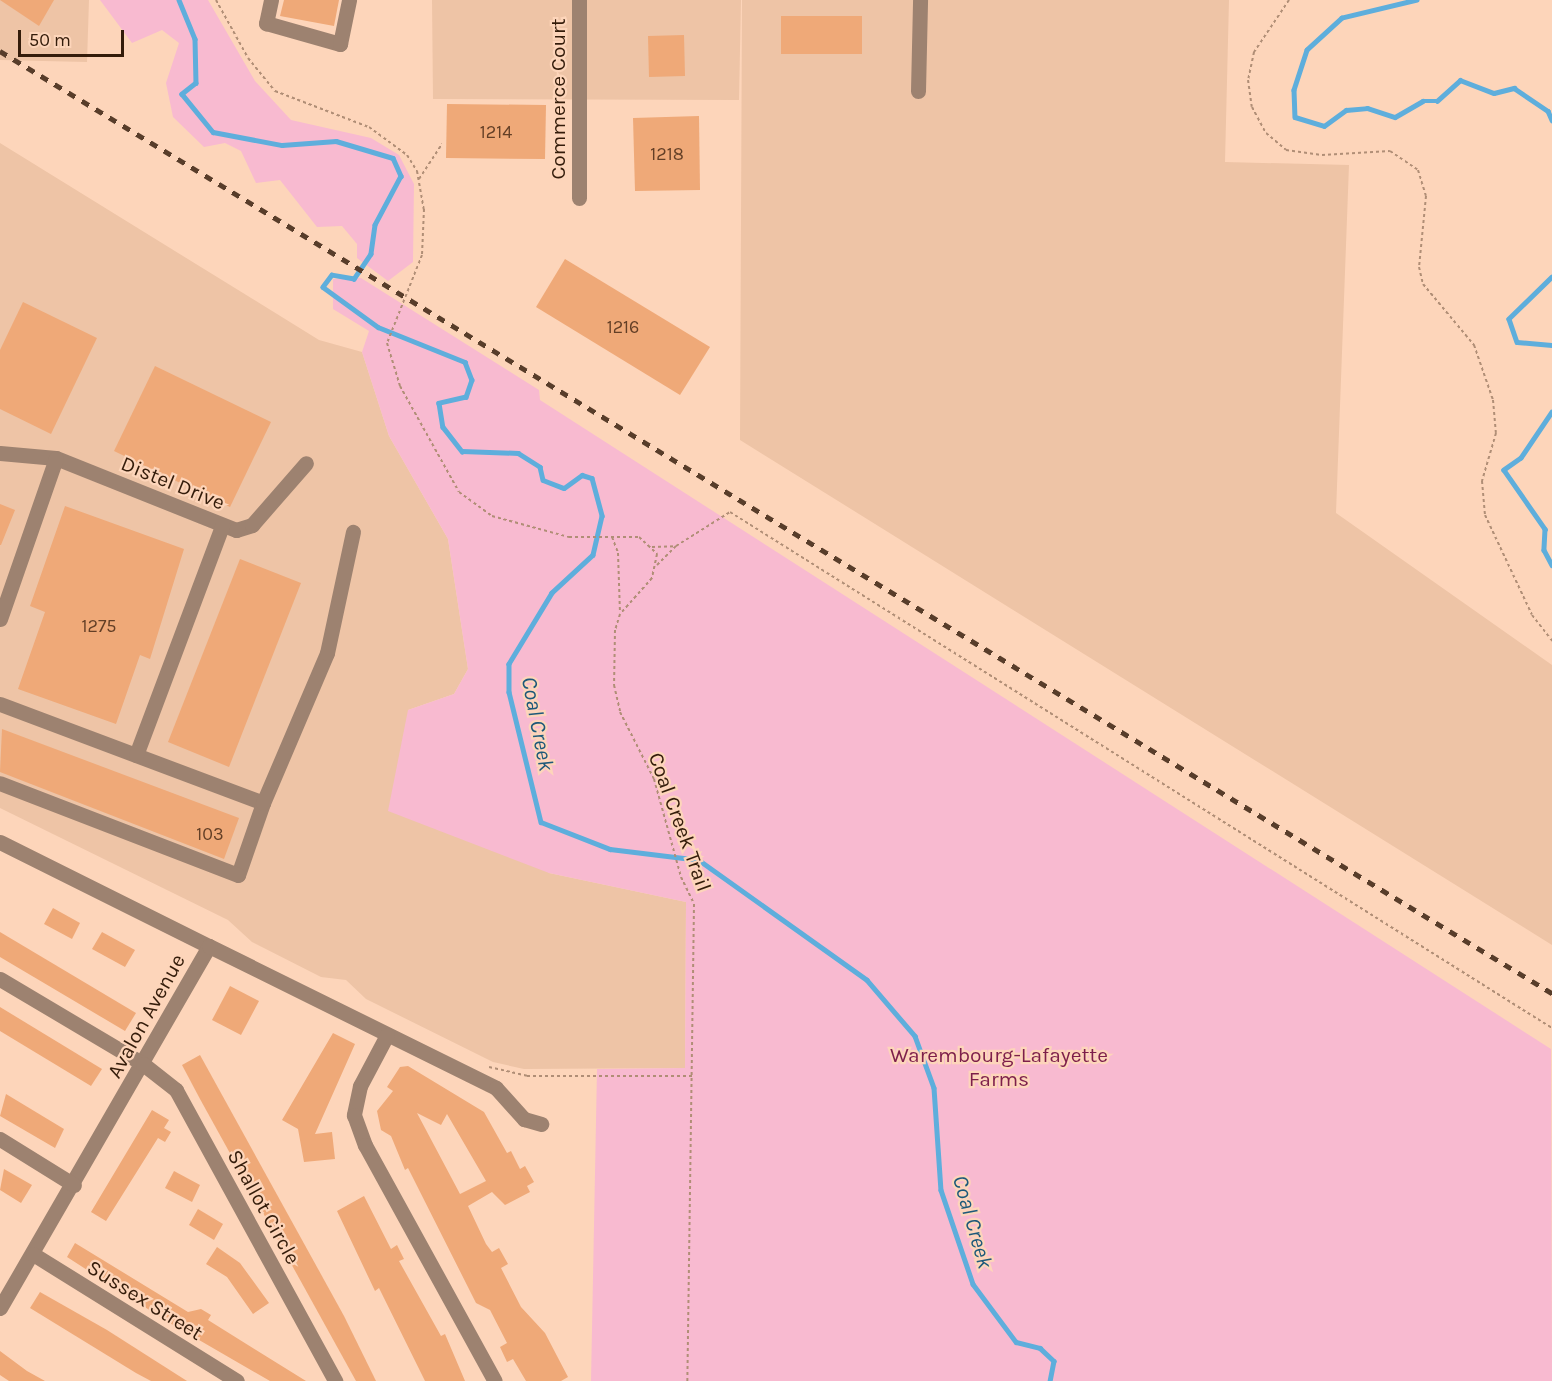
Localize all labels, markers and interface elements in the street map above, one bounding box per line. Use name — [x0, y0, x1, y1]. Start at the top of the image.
scale bar — [21, 18, 128, 56]
street label: Commerce Court — [545, 18, 571, 180]
text: 50 m — [29, 29, 71, 51]
house number: 1214 — [480, 121, 512, 143]
house number: 1218 — [650, 143, 684, 165]
house number: 1216 — [607, 316, 639, 338]
street label: Distel Drive — [117, 451, 229, 515]
house number: 1275 — [82, 615, 116, 637]
water label: Coal Creek — [515, 675, 559, 773]
street label: Coal Creek Trail — [643, 749, 717, 895]
house number: 103 — [196, 823, 224, 845]
street label: Avalon Avenue — [102, 950, 190, 1082]
park label: Warembourg-Lafayette Farms — [890, 1042, 1108, 1092]
street label: Shallot Circle — [222, 1145, 306, 1269]
water label: Coal Creek — [946, 1172, 998, 1272]
street label: Sussex Street — [83, 1254, 207, 1346]

